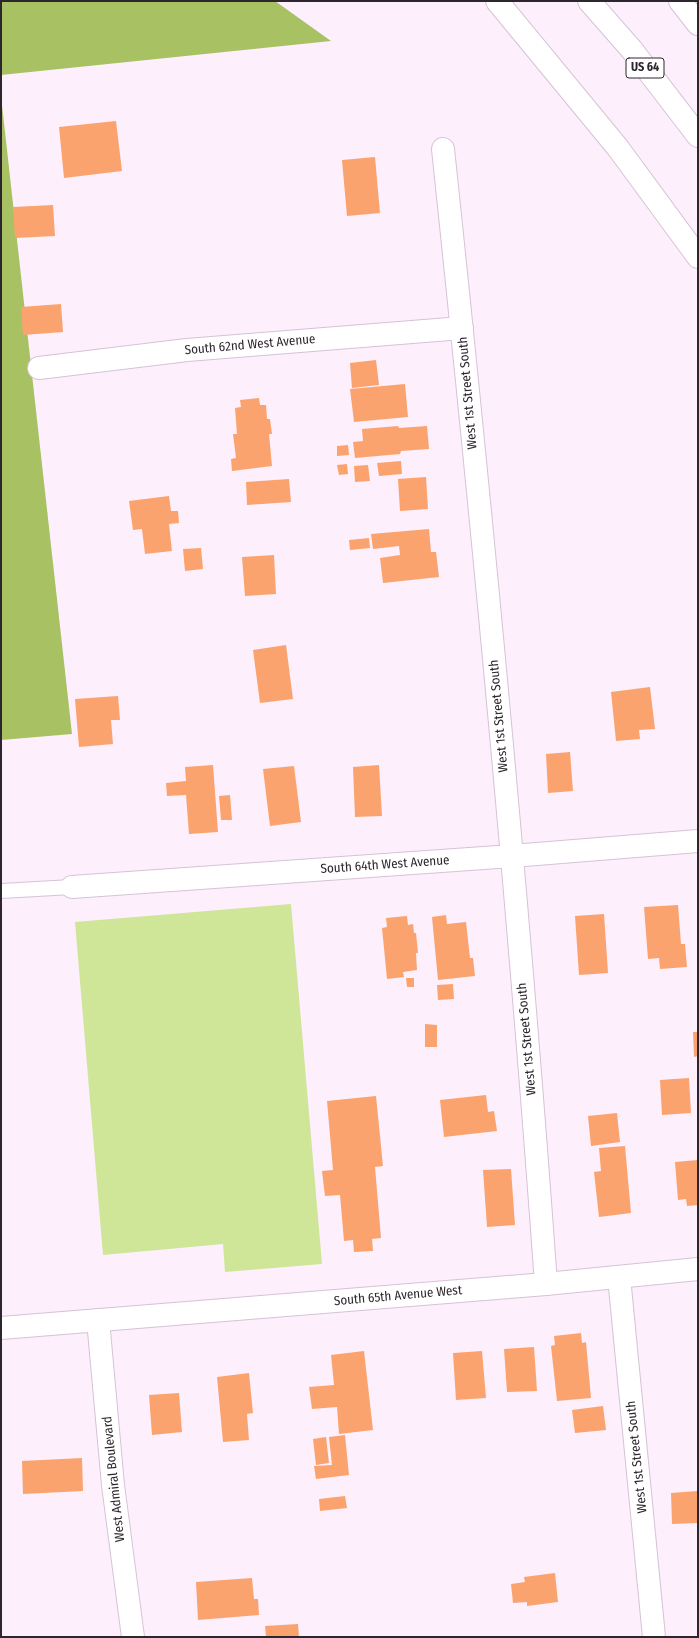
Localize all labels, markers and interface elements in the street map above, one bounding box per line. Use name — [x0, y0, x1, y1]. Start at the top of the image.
road number: US 64 — [626, 58, 664, 78]
street label: South 62nd West Avenue — [184, 332, 316, 358]
street label: West 1st Street South — [455, 336, 481, 450]
street label: West 1st Street South — [486, 659, 512, 773]
street label: South 64th West Avenue — [320, 853, 450, 877]
street label: West 1st Street South — [514, 982, 540, 1096]
street label: South 65th Avenue West — [333, 1283, 463, 1309]
street label: West 1st Street South — [623, 1400, 651, 1514]
street label: West Admiral Boulevard — [100, 1415, 128, 1543]

